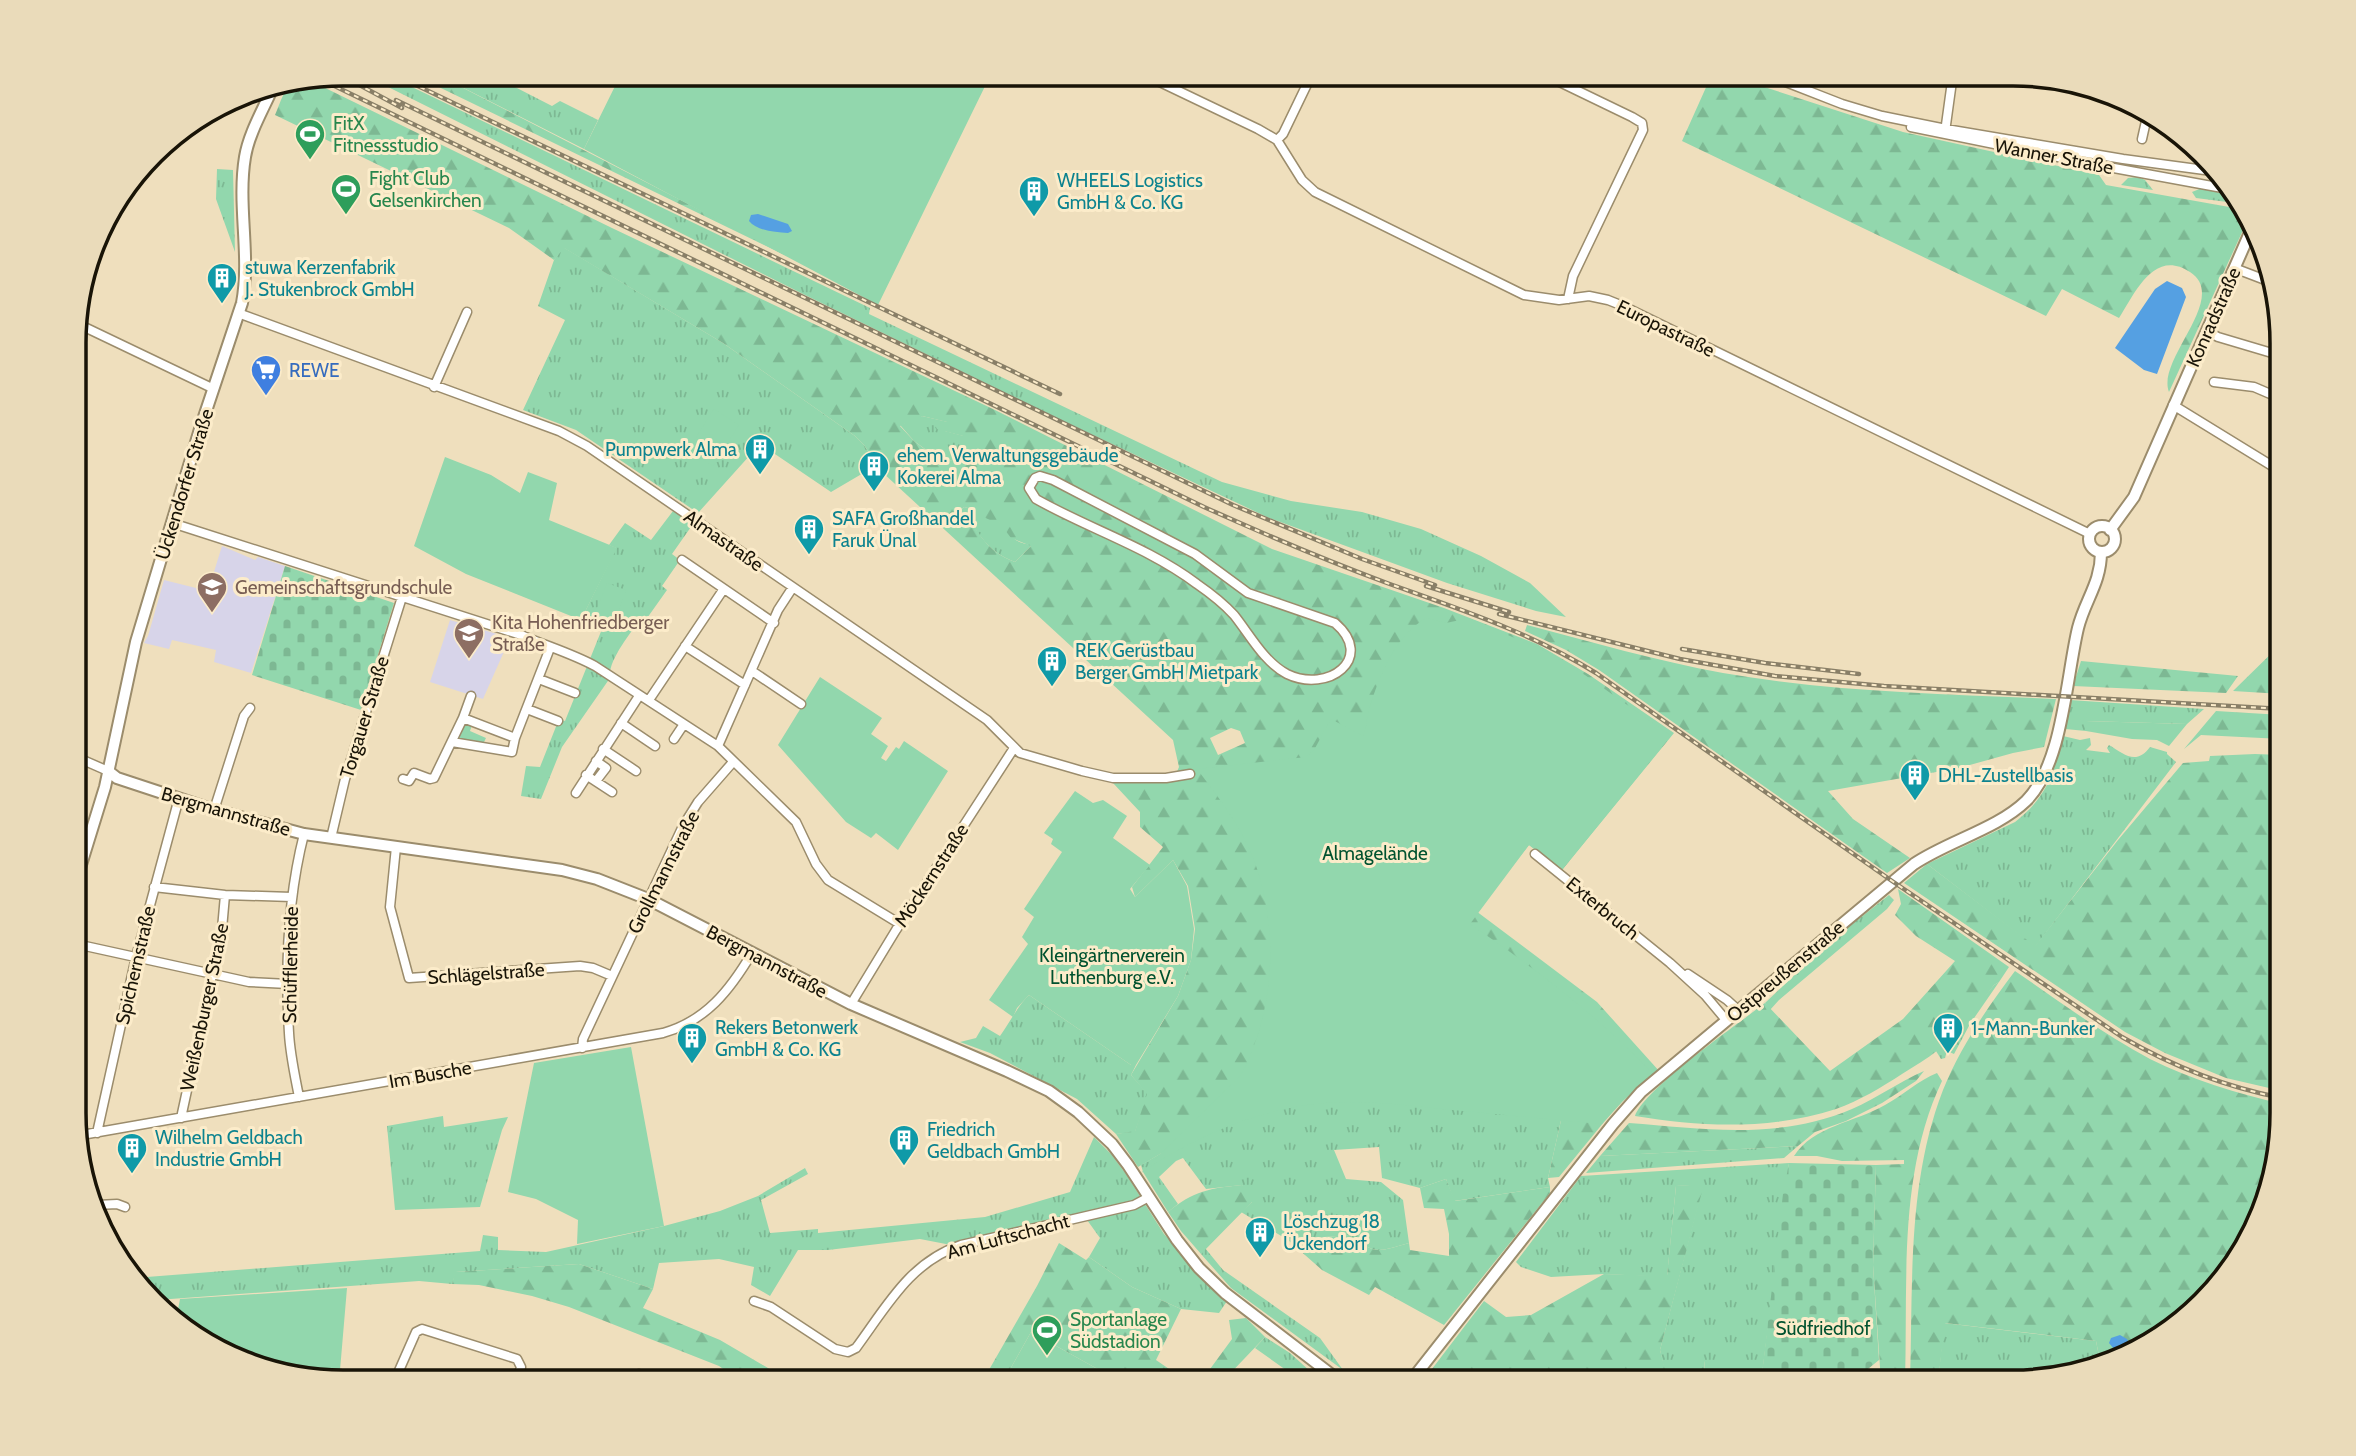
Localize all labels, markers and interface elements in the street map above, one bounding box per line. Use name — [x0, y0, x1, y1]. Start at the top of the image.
place label: FitX Fitnessstudio — [333, 112, 439, 157]
sports icon: FitX Fitnessstudio — [293, 117, 327, 161]
street label: Wanner Straße — [1993, 134, 2115, 179]
place label: Fight Club Gelsenkirchen — [369, 167, 482, 212]
place label: WHEELS Logistics GmbH & Co. KG — [1057, 169, 1203, 214]
sports icon: Fight Club Gelsenkirchen — [329, 172, 363, 216]
building icon: WHEELS Logistics GmbH & Co. KG — [1017, 174, 1051, 218]
place label: stuwa Kerzenfabrik J. Stukenbrock GmbH — [244, 256, 415, 301]
building icon: stuwa Kerzenfabrik J. Stukenbrock GmbH — [205, 261, 239, 305]
street label: Konradstraße — [2181, 264, 2246, 371]
street label: Europastraße — [1613, 295, 1719, 362]
supermarket icon: REWE — [249, 353, 283, 397]
place label: REWE — [289, 359, 339, 382]
street label: Ückendorfer Straße — [151, 406, 218, 562]
building icon: Pumpwerk Alma — [743, 432, 777, 476]
place label: Pumpwerk Alma — [605, 438, 737, 461]
place label: ehem. Verwaltungsgebäude Kokerei Alma — [897, 444, 1119, 489]
building icon: ehem. Verwaltungsgebäude Kokerei Alma — [857, 449, 891, 493]
street label: Almastraße — [680, 505, 768, 576]
place label: SAFA Großhandel Faruk Ünal — [832, 507, 975, 552]
building icon: SAFA Großhandel Faruk Ünal — [792, 512, 826, 556]
school or university icon: Gemeinschaftsgrundschule — [195, 570, 229, 614]
place label: Gemeinschaftsgrundschule — [235, 576, 453, 599]
place label: Kita Hohenfriedberger Straße — [492, 611, 669, 656]
school or university icon: Kita Hohenfriedberger Straße — [452, 616, 486, 660]
place label: REK Gerüstbau Berger GmbH Mietpark — [1075, 639, 1259, 684]
building icon: REK Gerüstbau Berger GmbH Mietpark — [1035, 644, 1069, 688]
street label: Torgauer Straße — [335, 653, 394, 781]
building icon: DHL-Zustellbasis — [1898, 758, 1932, 802]
place label: DHL-Zustellbasis — [1938, 764, 2074, 787]
street label: Bergmannstraße — [159, 782, 293, 841]
street label: Grollmannstraße — [623, 807, 704, 937]
street label: Möckernstraße — [889, 819, 973, 931]
park label: Almagelände — [1322, 842, 1428, 865]
street label: Exterbruch — [1562, 872, 1644, 945]
street label: Spichernstraße — [111, 903, 160, 1027]
street label: Schüfflerheide — [278, 906, 303, 1024]
street label: Ostpreußenstraße — [1722, 915, 1849, 1027]
street label: Bergmannstraße — [703, 920, 831, 1003]
street label: Weißenburger Straße — [175, 921, 234, 1093]
park label: Kleingärtnerverein Luthenburg e.V. — [1039, 944, 1185, 989]
street label: Schlägelstraße — [427, 958, 546, 989]
building icon: 1-Mann-Bunker — [1931, 1011, 1965, 1055]
place label: Rekers Betonwerk GmbH & Co. KG — [715, 1016, 859, 1061]
place label: 1-Mann-Bunker — [1971, 1017, 2095, 1040]
building icon: Rekers Betonwerk GmbH & Co. KG — [675, 1021, 709, 1065]
street label: Im Busche — [387, 1056, 473, 1093]
place label: Friedrich Geldbach GmbH — [927, 1118, 1060, 1163]
building icon: Friedrich Geldbach GmbH — [887, 1123, 921, 1167]
place label: Wilhelm Geldbach Industrie GmbH — [155, 1126, 303, 1171]
building icon: Wilhelm Geldbach Industrie GmbH — [115, 1131, 149, 1175]
street label: Am Luftschacht — [944, 1209, 1072, 1264]
place label: Löschzug 18 Ückendorf — [1283, 1210, 1380, 1255]
building icon: Löschzug 18 Ückendorf — [1243, 1215, 1277, 1259]
place label: Sportanlage Südstadion — [1070, 1308, 1167, 1353]
sports icon: Sportanlage Südstadion — [1030, 1313, 1064, 1357]
park label: Südfriedhof — [1775, 1317, 1871, 1340]

